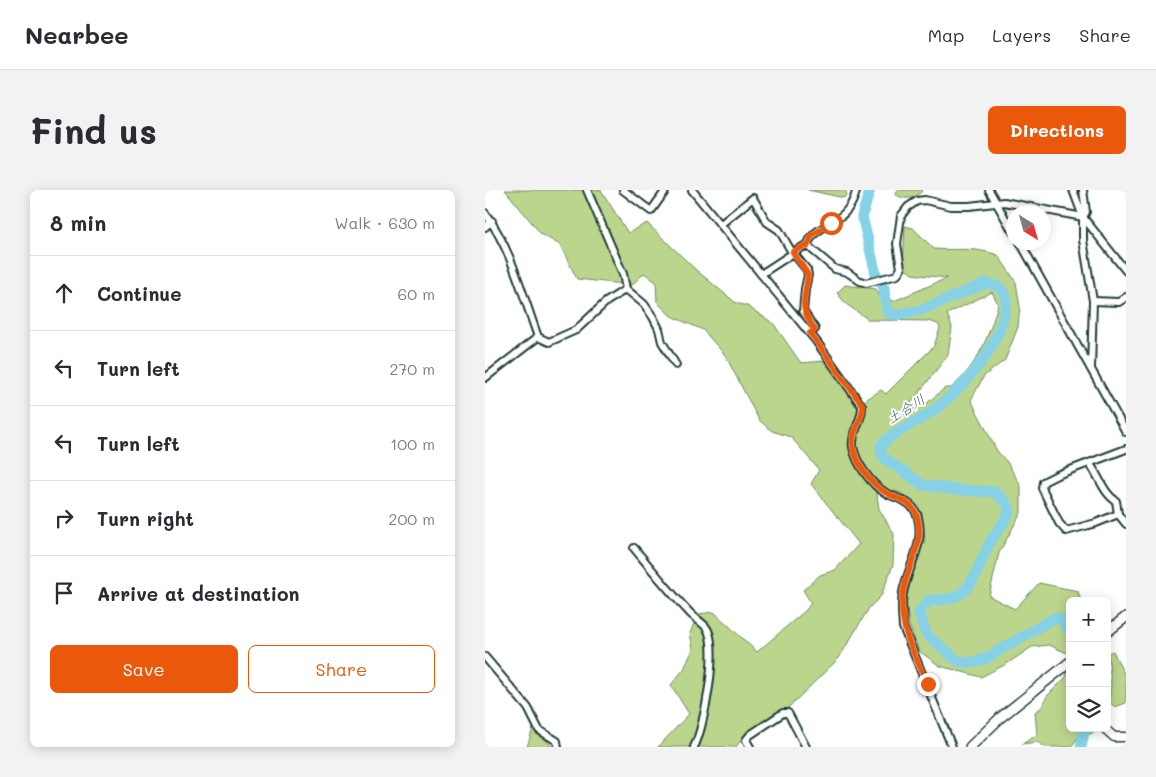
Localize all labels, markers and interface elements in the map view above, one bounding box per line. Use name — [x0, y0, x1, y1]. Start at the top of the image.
text: Nearbee — [25, 19, 129, 50]
text: Map — [928, 23, 964, 47]
text: Layers — [992, 23, 1051, 47]
text: Share — [1079, 23, 1131, 47]
button: Directions — [988, 106, 1126, 154]
text: Find us — [30, 107, 157, 153]
north arrow — [1006, 205, 1051, 250]
text: 8 min — [50, 209, 106, 236]
text: Walk · 630 m — [334, 212, 435, 233]
route start — [820, 212, 843, 235]
icon: ahead — [50, 279, 78, 307]
text: Continue — [97, 281, 182, 306]
text: 60 m — [398, 283, 435, 304]
icon: left — [50, 354, 78, 382]
text: Turn left — [97, 356, 180, 381]
text: 270 m — [389, 358, 435, 379]
water label: 土合川 — [883, 389, 929, 428]
icon: left — [50, 429, 78, 457]
text: Turn left — [97, 431, 180, 456]
text: 100 m — [390, 433, 435, 454]
icon: right — [50, 504, 78, 532]
text: Turn right — [97, 506, 194, 531]
text: 200 m — [388, 508, 435, 529]
icon: arrive — [50, 579, 78, 607]
text: Arrive at destination — [97, 581, 300, 606]
map controls — [1066, 597, 1111, 732]
button: + — [1066, 597, 1111, 642]
button: − — [1066, 642, 1111, 687]
button: Save — [50, 645, 238, 693]
button: Share — [248, 645, 435, 693]
route end — [917, 673, 940, 696]
button: layers — [1066, 687, 1111, 732]

